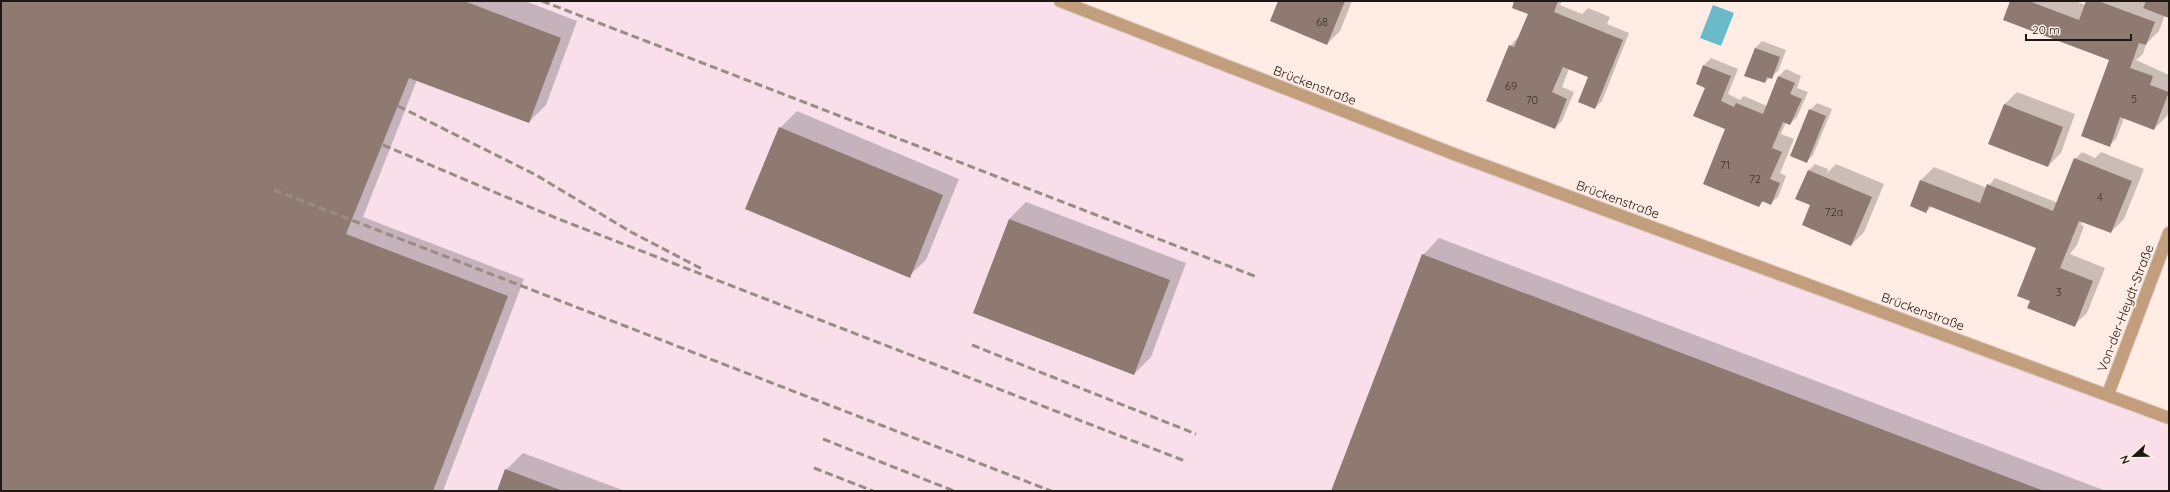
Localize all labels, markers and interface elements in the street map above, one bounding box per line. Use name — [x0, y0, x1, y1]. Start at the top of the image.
house number: 68 — [1316, 15, 1328, 29]
scale bar — [2026, 16, 2131, 42]
text: 20 m — [2032, 22, 2060, 37]
street label: Brückenstraße — [1271, 62, 1359, 108]
house number: 69 — [1505, 79, 1517, 93]
house number: 5 — [2131, 92, 2137, 106]
house number: 70 — [1526, 93, 1538, 107]
house number: 71 — [1720, 158, 1730, 172]
house number: 72 — [1749, 172, 1761, 186]
street label: Brückenstraße — [1574, 177, 1662, 221]
house number: 4 — [2097, 190, 2103, 204]
house number: 72a — [1825, 205, 1843, 219]
street label: Von-der-Heydt-Straße — [2093, 242, 2157, 374]
house number: 3 — [2056, 285, 2062, 299]
street label: Brückenstraße — [1879, 289, 1967, 333]
north arrow — [2114, 436, 2154, 476]
text: N — [2117, 453, 2133, 466]

